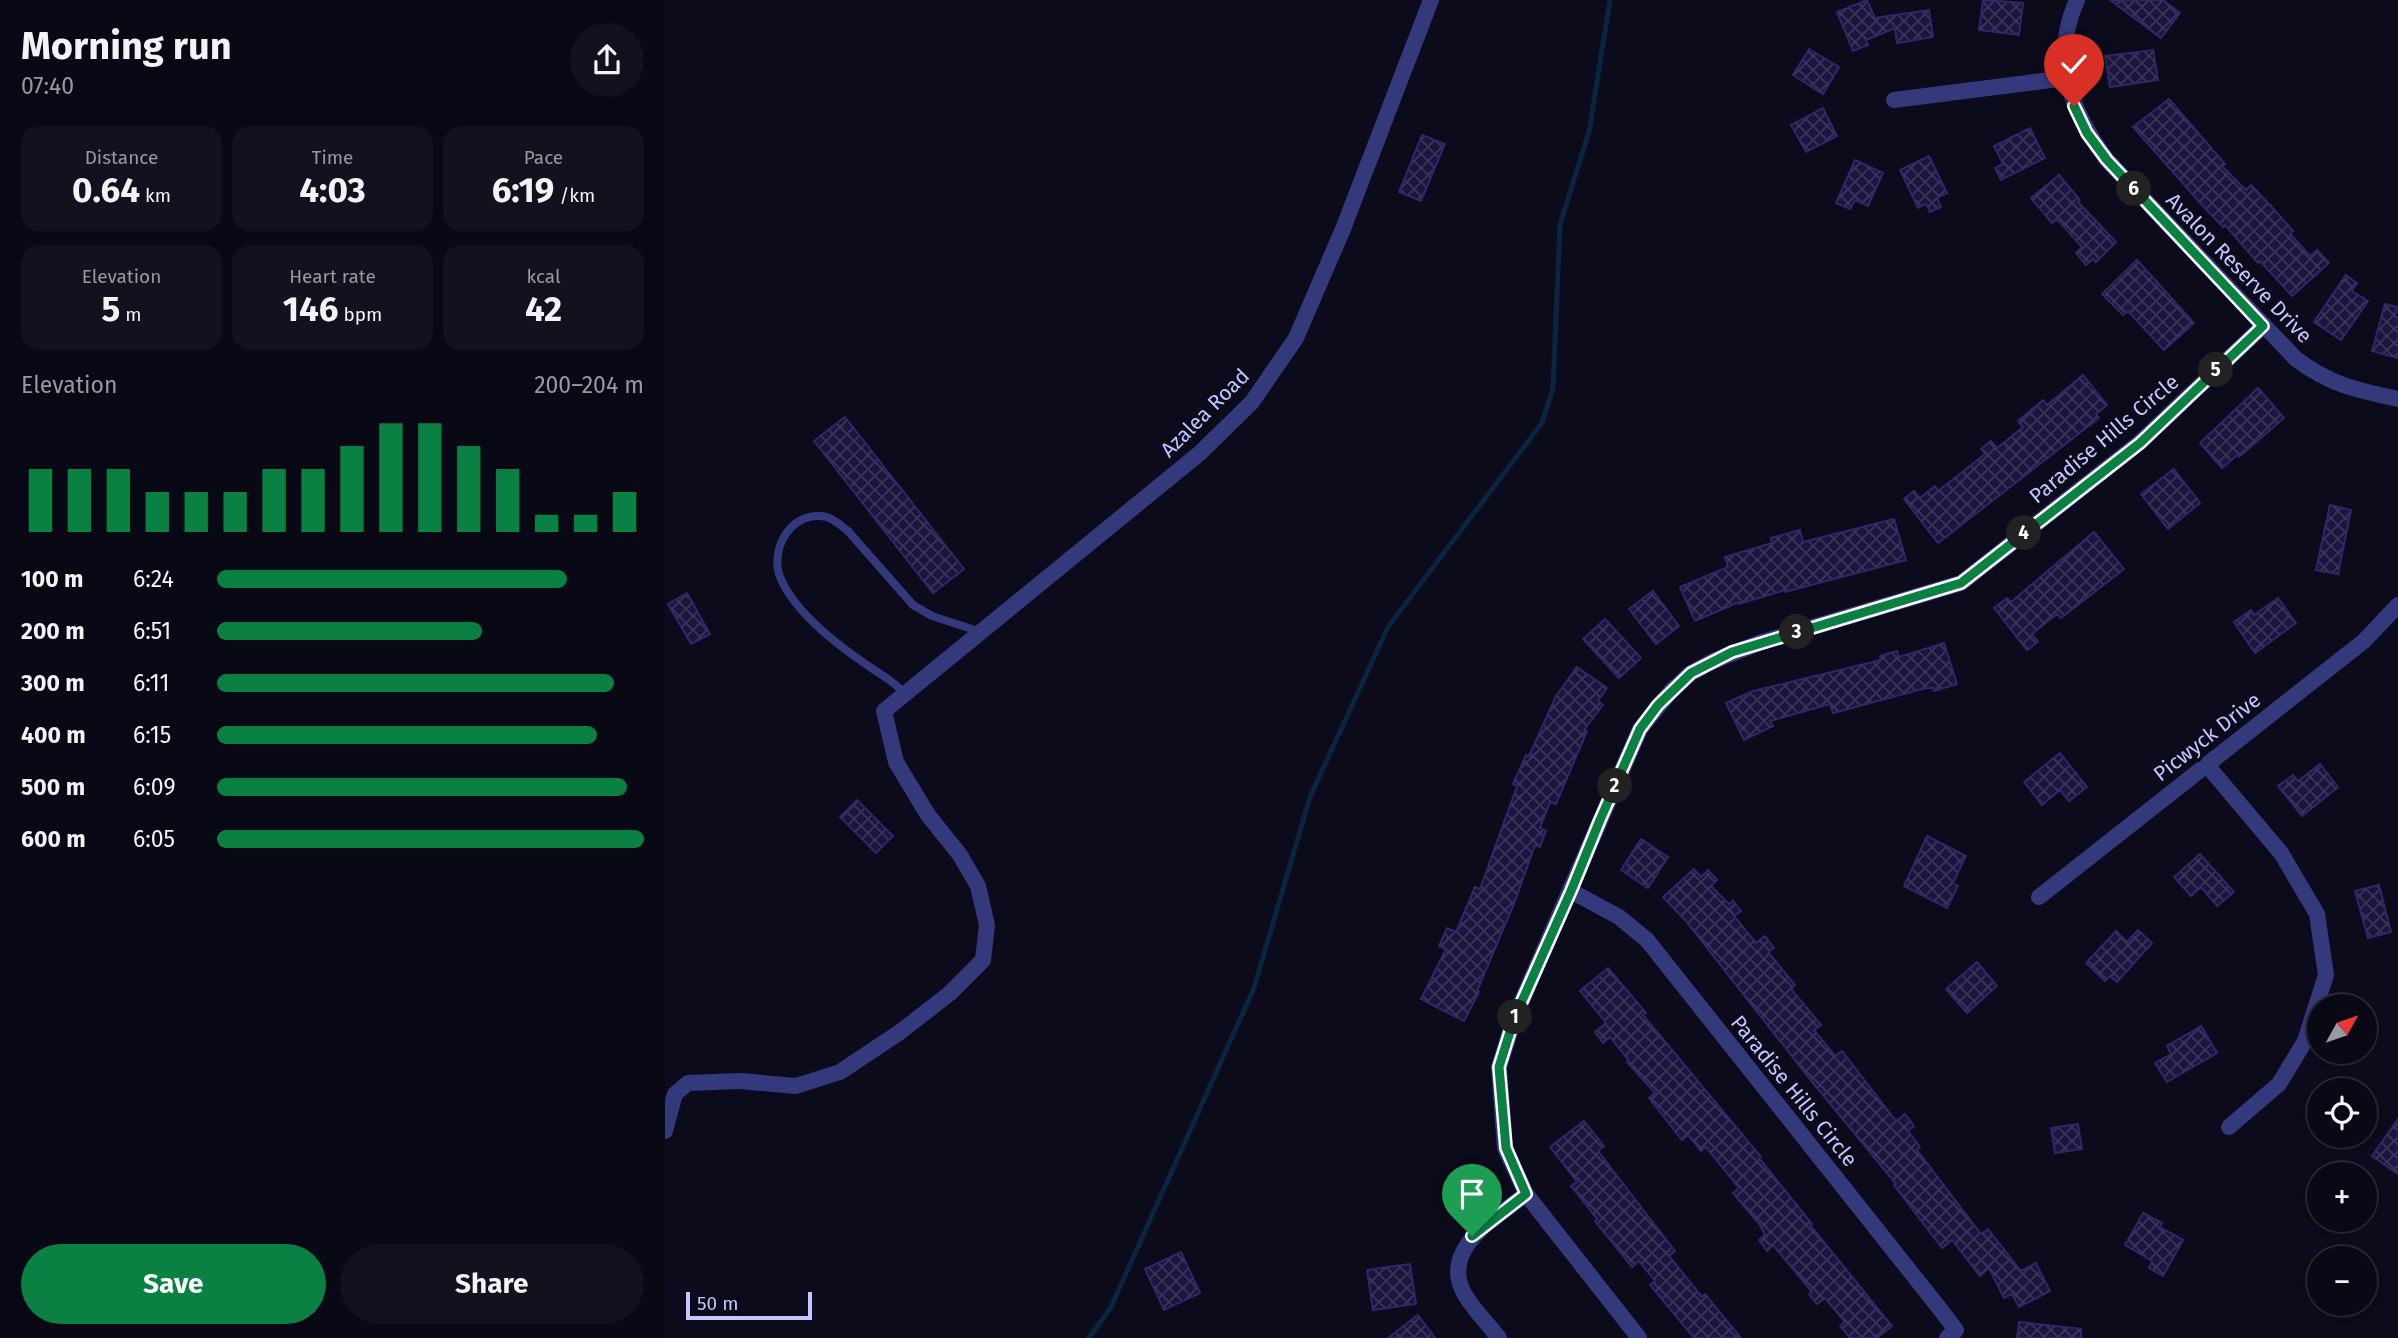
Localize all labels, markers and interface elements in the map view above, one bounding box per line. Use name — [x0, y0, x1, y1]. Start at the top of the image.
text: Morning run — [21, 23, 232, 69]
button: share — [570, 23, 644, 97]
pin — [2044, 34, 2104, 106]
icon: check — [2055, 45, 2093, 83]
text: 07:40 — [21, 72, 74, 100]
text: Distance — [85, 146, 158, 169]
text: Time — [312, 146, 353, 169]
text: Pace — [524, 146, 563, 169]
text: 0.64 — [72, 169, 140, 211]
text: 4:03 — [299, 169, 366, 211]
text: 6:19 — [492, 169, 554, 211]
pin: 6 — [2117, 172, 2151, 206]
text: 6 — [2128, 177, 2139, 200]
text: km — [140, 184, 171, 207]
text: /km — [554, 184, 595, 207]
street label: Avalon Reserve Drive — [2160, 187, 2318, 349]
text: Elevation — [82, 265, 161, 288]
text: Heart rate — [289, 265, 376, 288]
text: kcal — [526, 265, 561, 288]
text: 5 — [101, 288, 120, 330]
text: 146 — [283, 288, 338, 330]
text: 42 — [525, 288, 562, 330]
text: m — [120, 303, 142, 326]
text: bpm — [338, 303, 382, 326]
pin: 5 — [2199, 352, 2233, 388]
text: 5 — [2210, 358, 2221, 381]
street label: Azalea Road — [1155, 363, 1255, 463]
street label: Paradise Hills Circle — [2024, 369, 2184, 509]
text: Elevation — [21, 371, 117, 399]
text: 200–204 m — [534, 371, 644, 399]
pin: 4 — [2007, 516, 2041, 550]
text: 4 — [2018, 521, 2029, 544]
text: 100 m — [21, 565, 83, 593]
text: 6:24 — [133, 565, 174, 593]
pin: 3 — [1779, 614, 1815, 650]
text: 200 m — [21, 617, 85, 645]
text: 6:51 — [133, 617, 171, 645]
text: 3 — [1792, 620, 1801, 643]
text: 300 m — [21, 669, 85, 697]
text: 6:11 — [133, 669, 169, 697]
street label: Picwyck Drive — [2148, 687, 2266, 787]
text: 400 m — [21, 721, 86, 749]
text: 6:15 — [133, 721, 171, 749]
pin: 2 — [1597, 768, 1633, 804]
text: 500 m — [21, 773, 85, 801]
text: 6:09 — [133, 773, 175, 801]
text: 2 — [1610, 774, 1619, 797]
text: 600 m — [21, 825, 86, 853]
text: 6:05 — [133, 825, 175, 853]
north arrow — [2307, 994, 2377, 1064]
map controls — [2307, 994, 2377, 1316]
pin: 1 — [1497, 1000, 1533, 1034]
text: 1 — [1510, 1005, 1519, 1028]
street label: Paradise Hills Circle — [1725, 1010, 1863, 1172]
button: locate — [2307, 1078, 2377, 1148]
button: + — [2307, 1162, 2377, 1232]
pin — [1442, 1164, 1502, 1236]
icon: arrive — [1453, 1175, 1491, 1213]
button: Save — [21, 1244, 326, 1324]
button: Share — [340, 1244, 644, 1324]
button: − — [2307, 1246, 2377, 1316]
scale bar — [686, 1289, 812, 1321]
text: 50 m — [697, 1292, 738, 1315]

